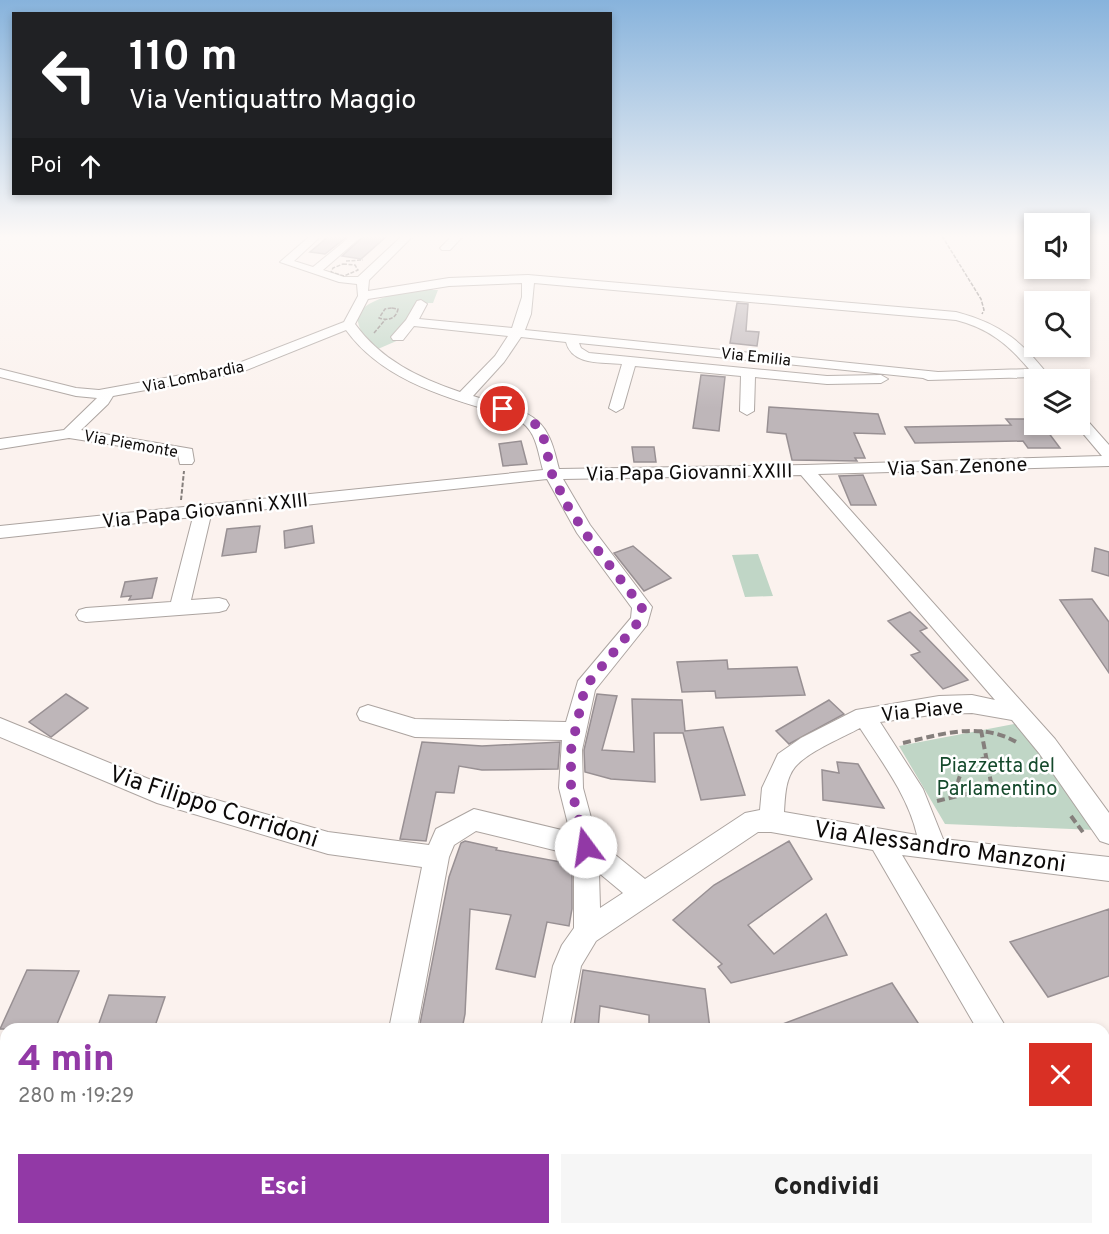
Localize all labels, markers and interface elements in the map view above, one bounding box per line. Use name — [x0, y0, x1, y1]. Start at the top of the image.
text: 110 m — [129, 32, 238, 85]
icon: left — [30, 36, 108, 114]
text: Via Ventiquattro Maggio — [129, 84, 416, 118]
icon: ahead — [74, 150, 107, 183]
text: Poi — [30, 153, 62, 180]
map controls — [1024, 213, 1090, 435]
button: sound — [1024, 213, 1090, 279]
button: search — [1024, 291, 1090, 357]
street label: Via Emilia — [720, 344, 792, 372]
street label: Via Lombardia — [141, 357, 246, 398]
button: layers — [1024, 369, 1090, 435]
pin — [477, 383, 528, 434]
icon: arrive — [486, 392, 519, 425]
street label: Via Piemonte — [82, 427, 179, 463]
street label: Via San Zenone — [886, 453, 1028, 483]
street label: Via Papa Giovanni XXIII — [585, 459, 793, 489]
street label: Via Papa Giovanni XXIII — [101, 488, 309, 536]
street label: Via Piave — [880, 695, 965, 729]
park label: Piazzetta del Parlamentino — [937, 754, 1057, 803]
street label: Via Filippo Corridoni — [105, 760, 322, 856]
position arrow — [554, 815, 618, 879]
street label: Via Alessandro Manzoni — [812, 815, 1068, 881]
text: 4 min — [18, 1038, 115, 1084]
button: close — [1029, 1043, 1092, 1106]
text: 280 m · 19:29 — [18, 1084, 134, 1110]
button: Esci — [18, 1154, 549, 1223]
button: Condividi — [561, 1154, 1092, 1223]

